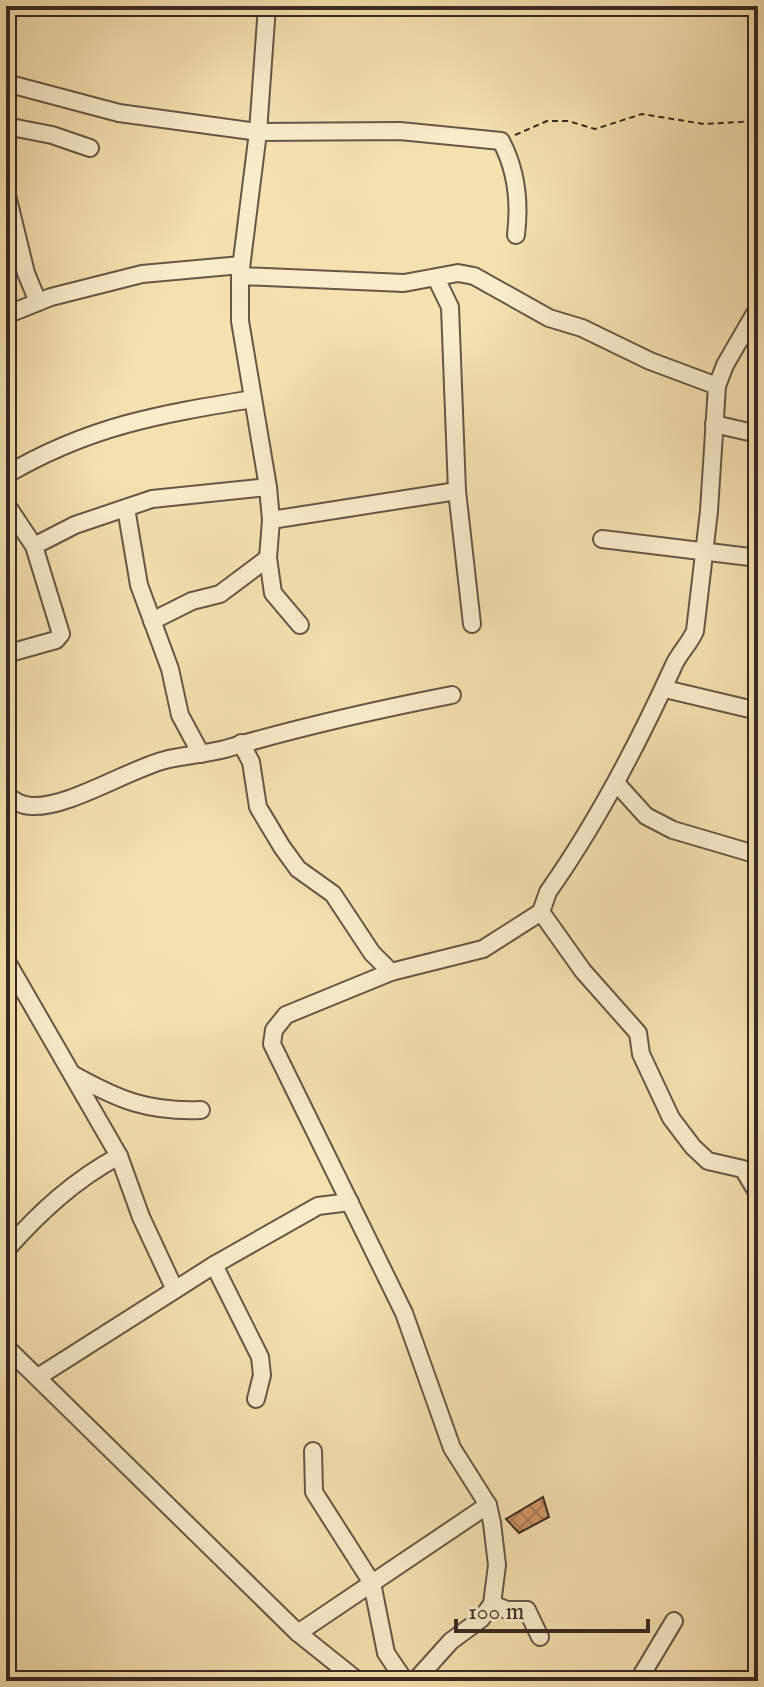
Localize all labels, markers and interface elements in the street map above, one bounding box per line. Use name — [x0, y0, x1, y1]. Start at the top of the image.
scale bar — [456, 1583, 648, 1633]
text: 100 m — [468, 1597, 524, 1628]

